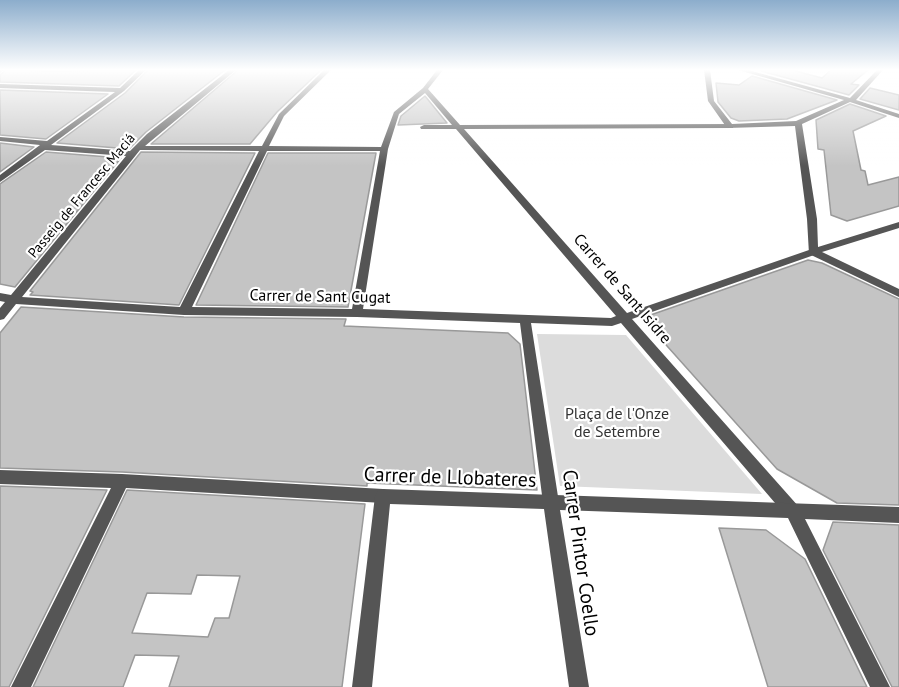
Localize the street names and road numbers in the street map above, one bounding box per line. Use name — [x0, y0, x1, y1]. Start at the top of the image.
street label: Passeig de Francesc Maciá — [25, 130, 139, 262]
street label: Carrer de Sant Isidre — [569, 230, 675, 348]
street label: Carrer de Sant Cugat — [249, 286, 391, 308]
street label: Carrer de Llobateres — [363, 463, 537, 493]
street label: Carrer Pintor Coello — [556, 468, 604, 638]

